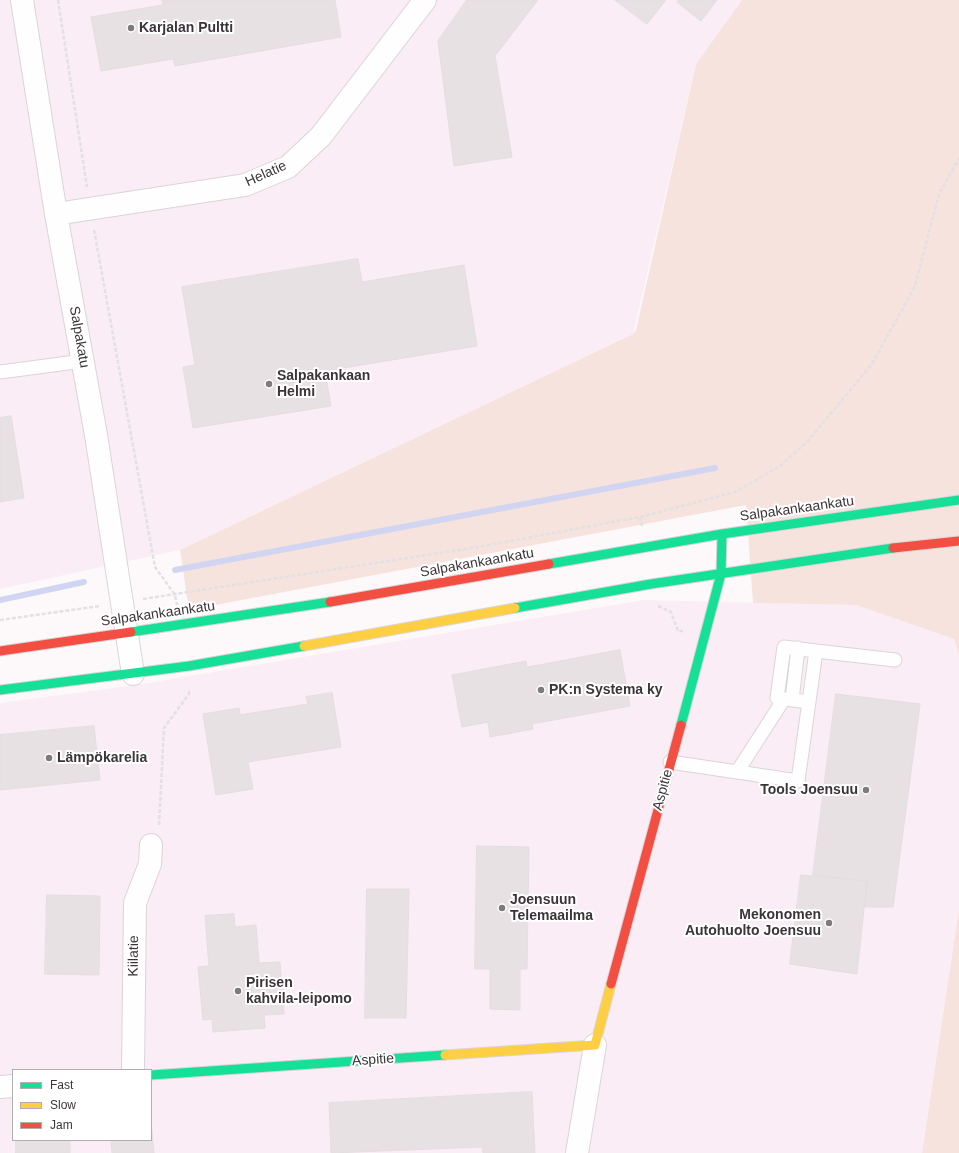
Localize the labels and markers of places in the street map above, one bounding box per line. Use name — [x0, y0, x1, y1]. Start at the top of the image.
place label: Karjalan Pultti — [139, 20, 233, 36]
marker: Karjalan Pultti — [126, 23, 136, 33]
place label: Salpakankaan Helmi — [277, 368, 370, 400]
marker: Salpakankaan Helmi — [264, 379, 274, 389]
place label: PK:n Systema ky — [549, 682, 663, 698]
marker: PK:n Systema ky — [536, 685, 546, 695]
place label: Lämpökarelia — [57, 750, 147, 766]
marker: Lämpökarelia — [44, 753, 54, 763]
place label: Tools Joensuu — [760, 782, 858, 798]
marker: Tools Joensuu — [861, 785, 871, 795]
place label: Joensuun Telemaailma — [510, 892, 593, 924]
marker: Joensuun Telemaailma — [497, 903, 507, 913]
place label: Mekonomen Autohuolto Joensuu — [685, 907, 821, 940]
marker: Mekonomen Autohuolto Joensuu — [824, 918, 834, 928]
place label: Pirisen kahvila-leipomo — [246, 975, 352, 1008]
marker: Pirisen kahvila-leipomo — [233, 986, 243, 996]

